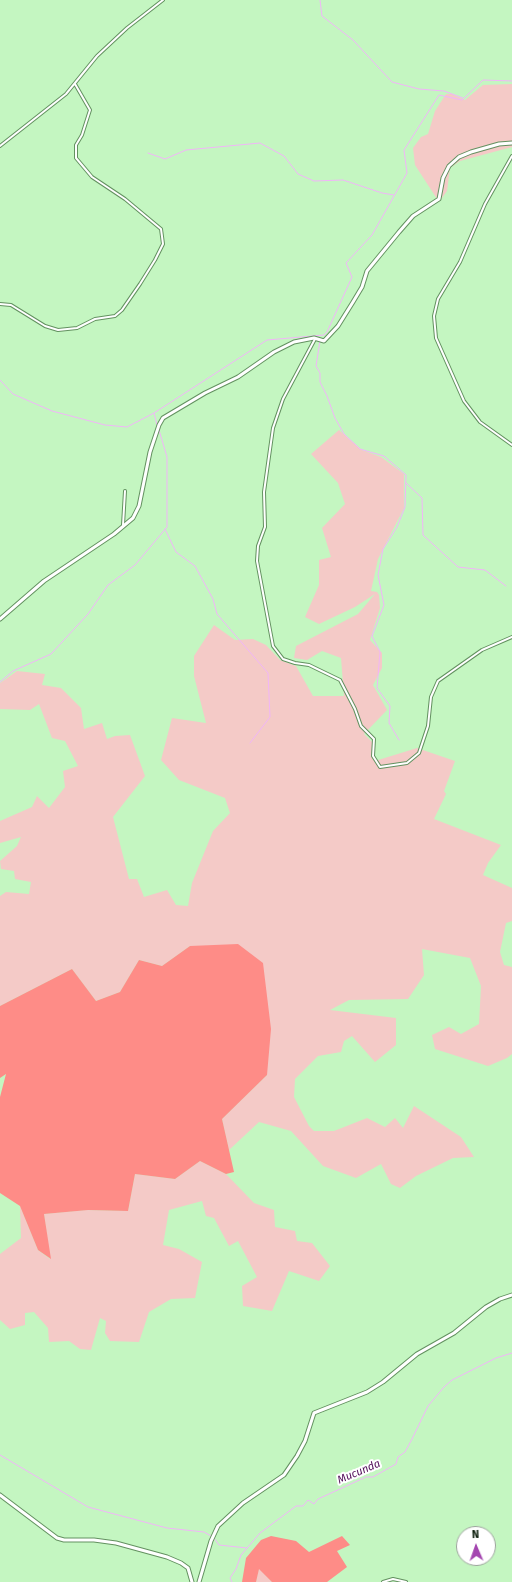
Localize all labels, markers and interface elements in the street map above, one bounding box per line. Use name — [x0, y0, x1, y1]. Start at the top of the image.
water label: Mucunda — [336, 1457, 382, 1487]
north arrow — [456, 1526, 496, 1566]
text: N — [472, 1528, 479, 1541]

